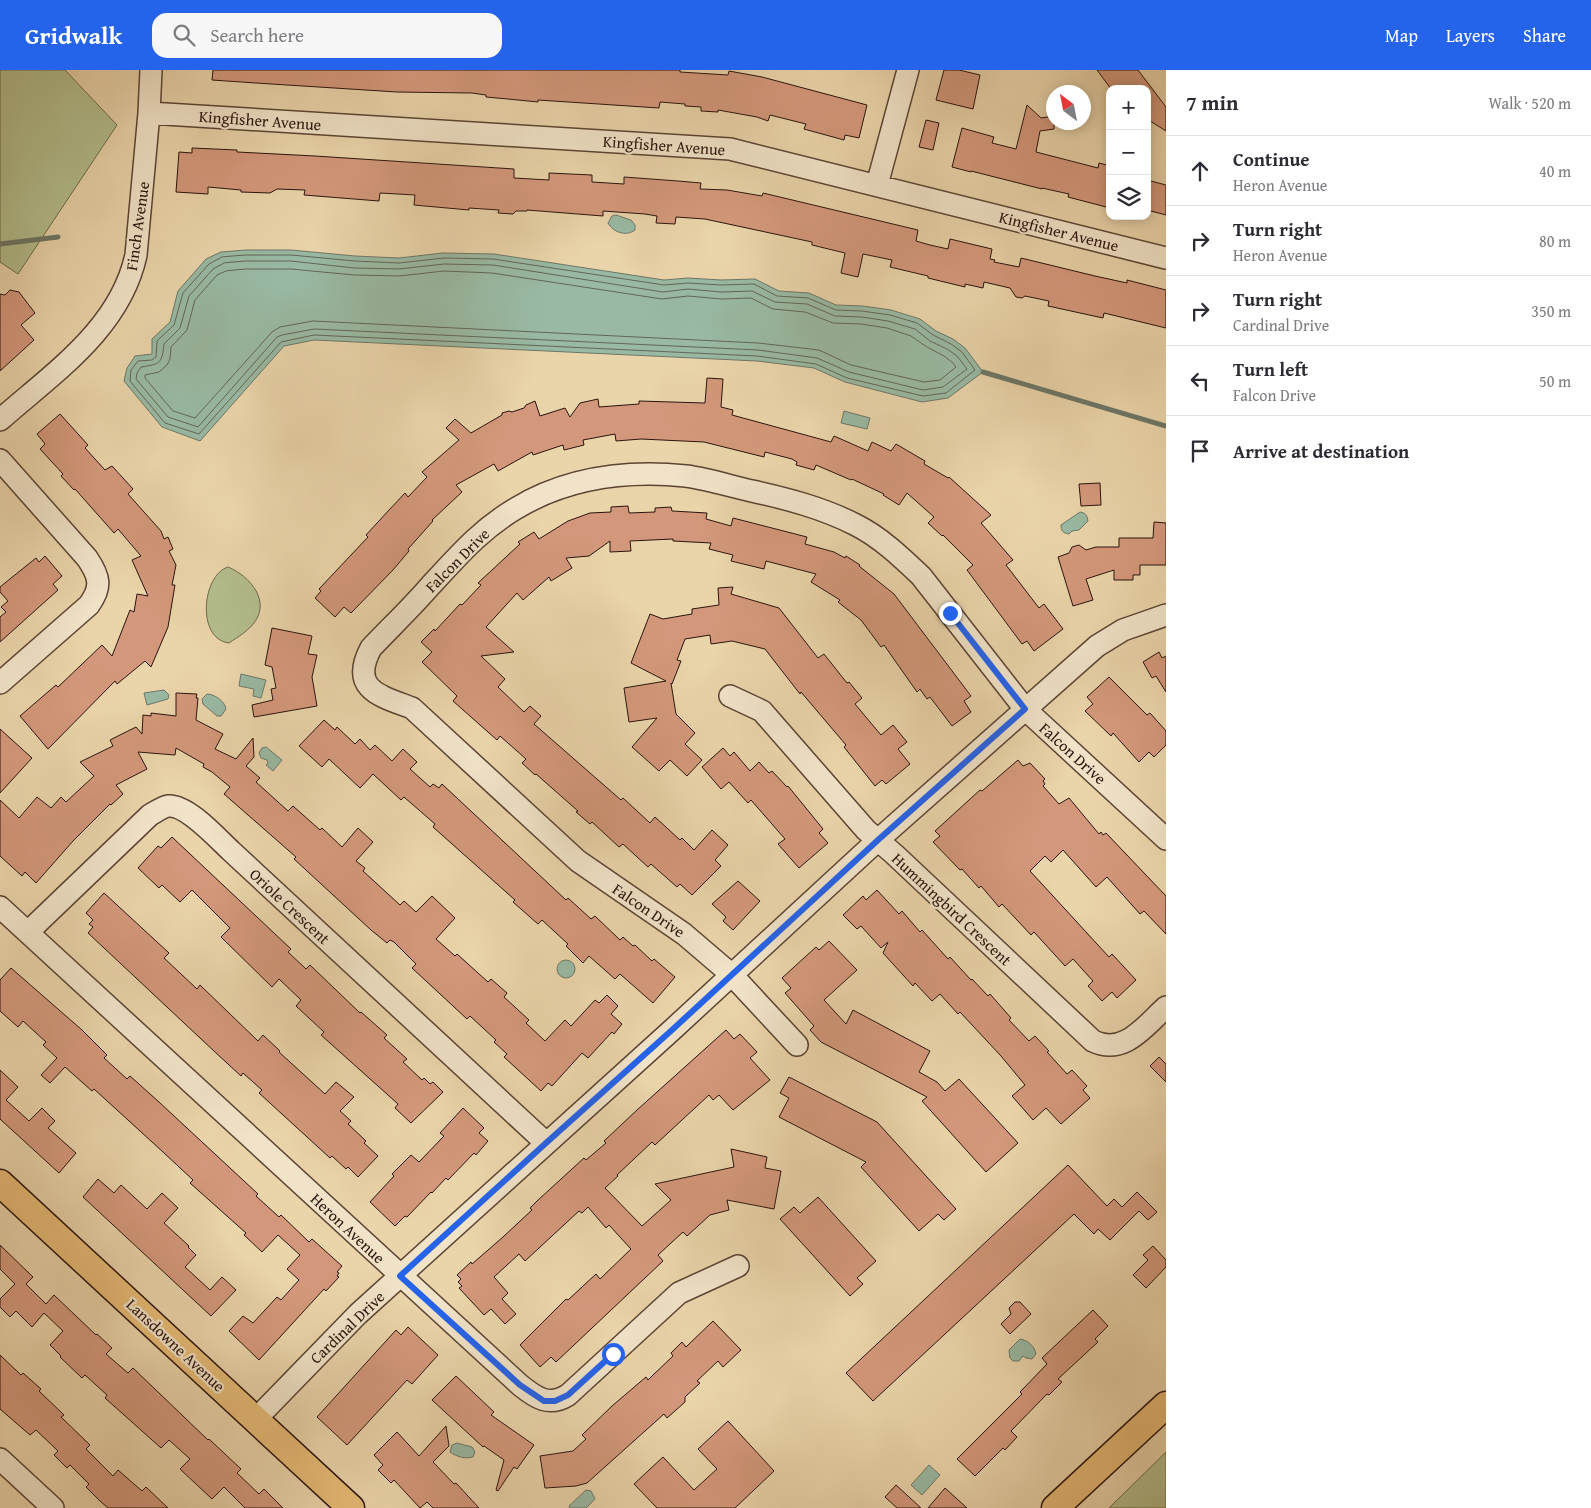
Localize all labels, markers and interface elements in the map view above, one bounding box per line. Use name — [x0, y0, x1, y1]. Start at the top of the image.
search box — [152, 13, 502, 58]
text: Gridwalk — [25, 18, 122, 53]
icon: search — [170, 21, 198, 49]
text: Search here — [210, 21, 304, 49]
text: Map — [1385, 22, 1418, 49]
text: Layers — [1446, 22, 1495, 49]
text: Share — [1523, 22, 1566, 49]
north arrow — [1046, 85, 1091, 130]
map controls — [1106, 85, 1151, 220]
button: + — [1106, 85, 1151, 130]
text: 7 min — [1186, 87, 1238, 118]
text: Walk · 520 m — [1488, 91, 1571, 115]
street label: Kingfisher Avenue — [198, 104, 322, 136]
street label: Kingfisher Avenue — [602, 129, 726, 161]
button: − — [1106, 130, 1151, 175]
text: Continue — [1233, 145, 1310, 173]
icon: ahead — [1186, 157, 1214, 185]
text: 40 m — [1539, 159, 1571, 183]
text: Heron Avenue — [1233, 173, 1327, 197]
button: layers — [1106, 175, 1151, 220]
street label: Finch Avenue — [119, 180, 155, 272]
street label: Kingfisher Avenue — [997, 205, 1121, 257]
text: Turn right — [1233, 215, 1322, 243]
icon: right — [1186, 227, 1214, 255]
text: 80 m — [1539, 229, 1571, 253]
text: Heron Avenue — [1233, 243, 1327, 267]
text: Turn right — [1233, 285, 1322, 313]
icon: right — [1186, 297, 1214, 325]
text: 350 m — [1531, 299, 1571, 323]
text: Cardinal Drive — [1233, 313, 1329, 337]
text: Turn left — [1233, 355, 1308, 383]
icon: left — [1186, 367, 1214, 395]
text: 50 m — [1539, 369, 1571, 393]
text: Falcon Drive — [1233, 383, 1316, 407]
icon: arrive — [1186, 437, 1214, 465]
text: Arrive at destination — [1233, 437, 1409, 465]
street label: Falcon Drive — [419, 522, 495, 598]
route end — [939, 602, 962, 625]
street label: Falcon Drive — [1034, 716, 1112, 790]
street label: Hummingbird Crescent — [887, 847, 1018, 971]
street label: Oriole Crescent — [244, 862, 336, 950]
street label: Falcon Drive — [608, 877, 690, 943]
street label: Heron Avenue — [305, 1187, 391, 1269]
street label: Cardinal Drive — [304, 1285, 390, 1369]
street label: Lansdowne Avenue — [121, 1293, 231, 1397]
route start — [602, 1343, 625, 1366]

